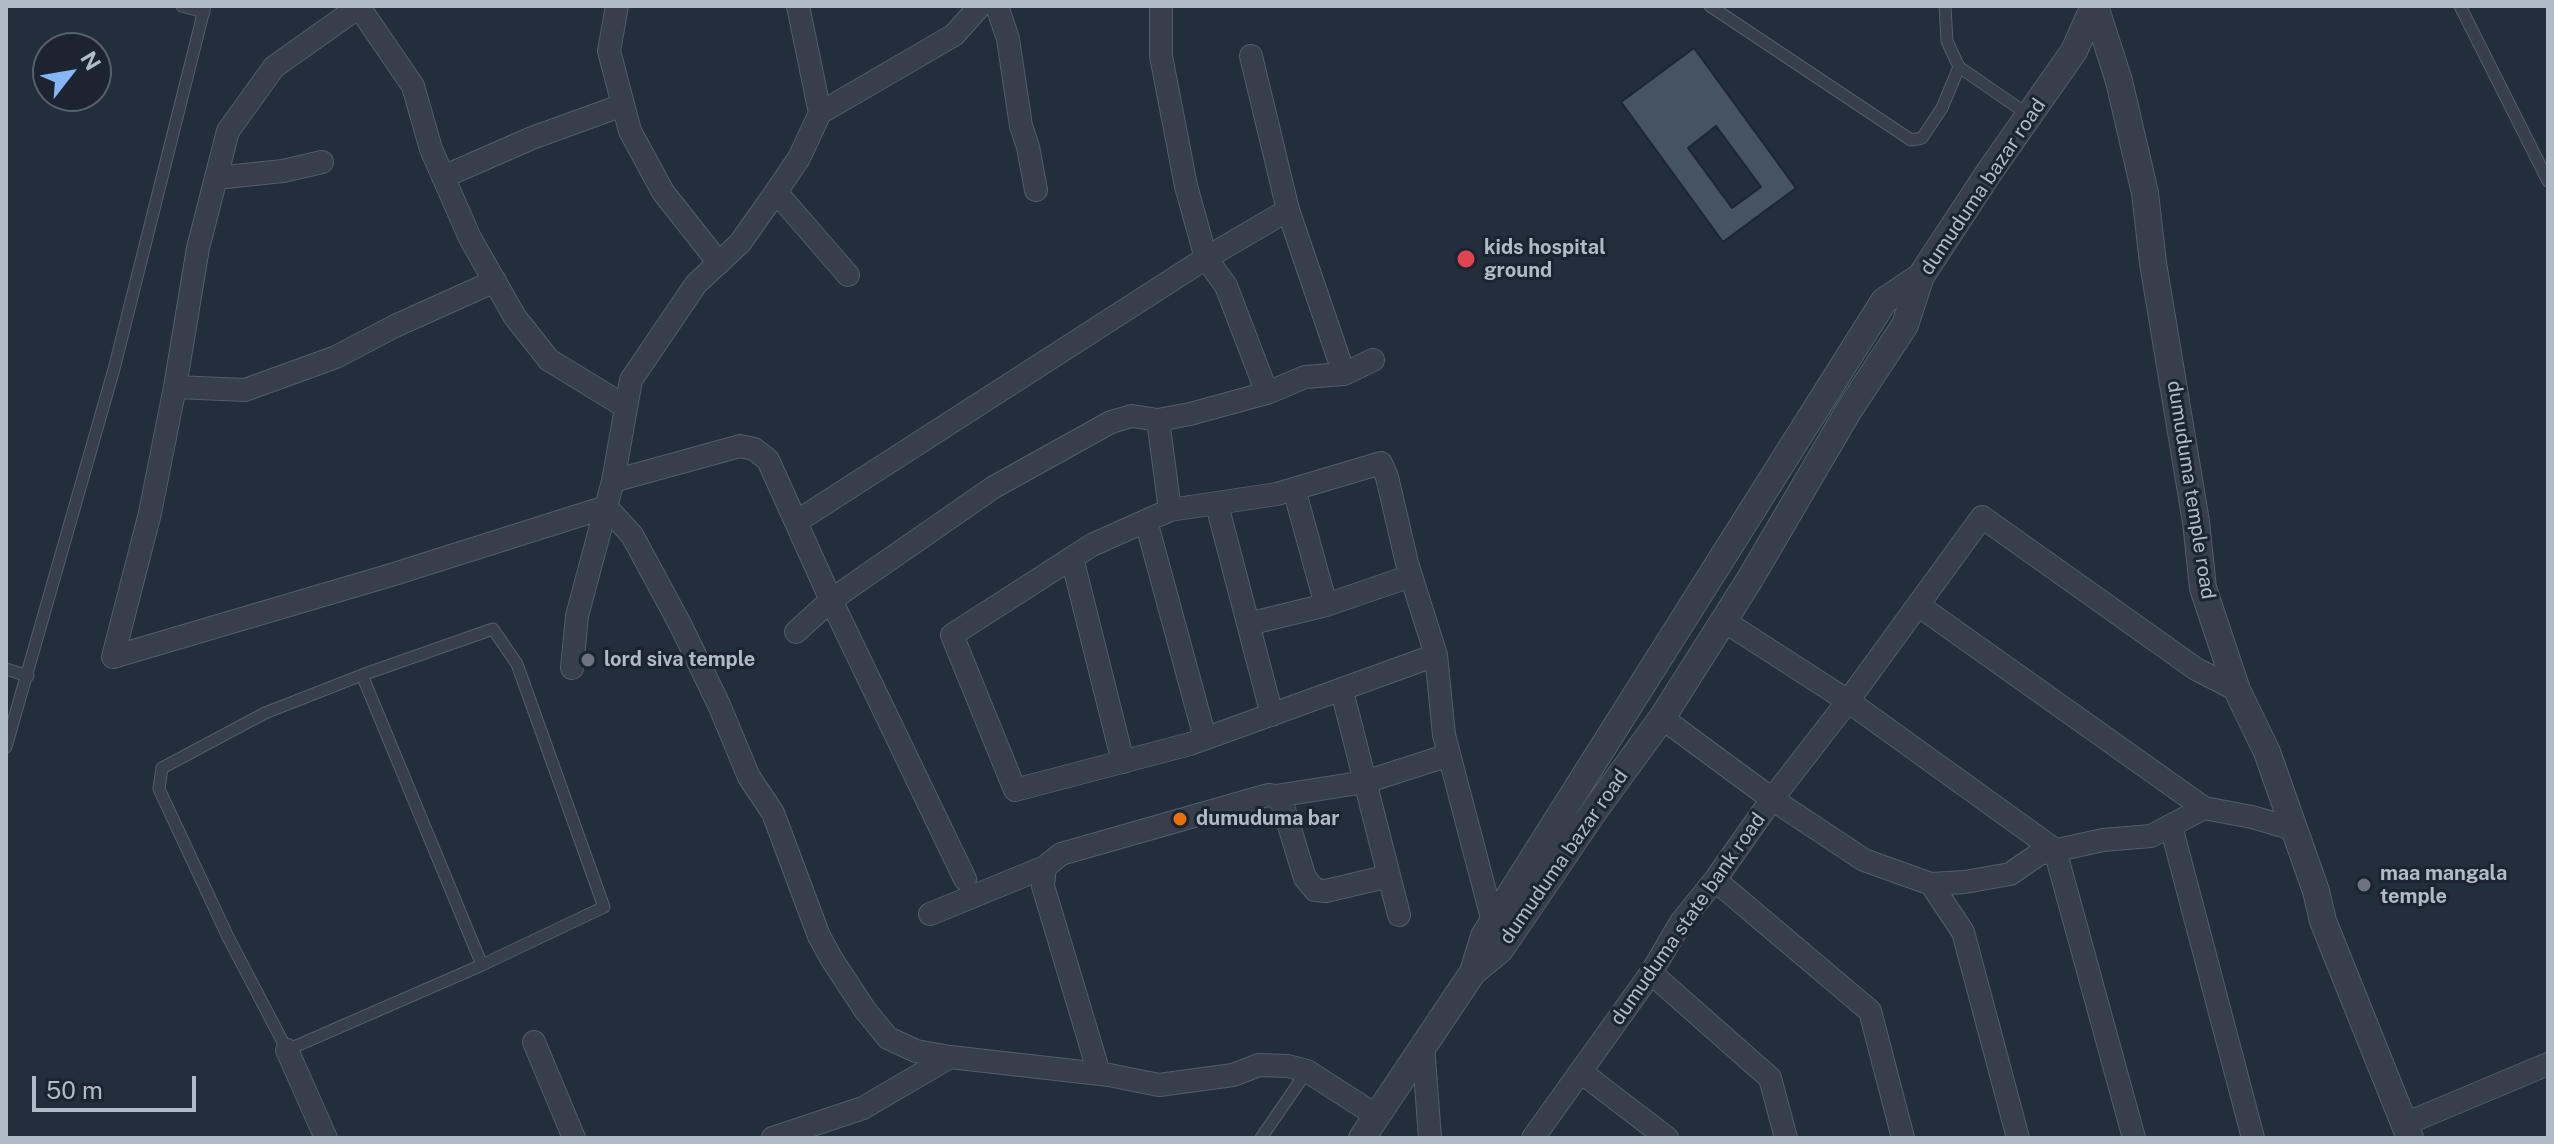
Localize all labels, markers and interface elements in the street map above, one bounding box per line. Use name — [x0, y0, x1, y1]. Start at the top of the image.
north arrow — [32, 32, 112, 112]
text: N — [75, 47, 106, 75]
street label: dumuduma bazar road — [1915, 94, 2051, 280]
place label: kids hospital ground — [1484, 236, 1606, 283]
marker: kids hospital ground — [1455, 248, 1477, 270]
street label: dumuduma temple road — [2162, 379, 2220, 601]
place label: lord siva temple — [604, 648, 755, 672]
marker: lord siva temple — [579, 651, 597, 669]
street label: dumuduma bazar road — [1495, 765, 1633, 949]
place label: dumuduma bar — [1196, 807, 1339, 831]
street label: dumuduma state bank road — [1605, 808, 1771, 1030]
marker: dumuduma bar — [1171, 810, 1189, 828]
place label: maa mangala temple — [2380, 862, 2507, 909]
marker: maa mangala temple — [2355, 876, 2373, 894]
scale bar — [36, 1060, 200, 1110]
text: 50 m — [46, 1076, 103, 1104]

